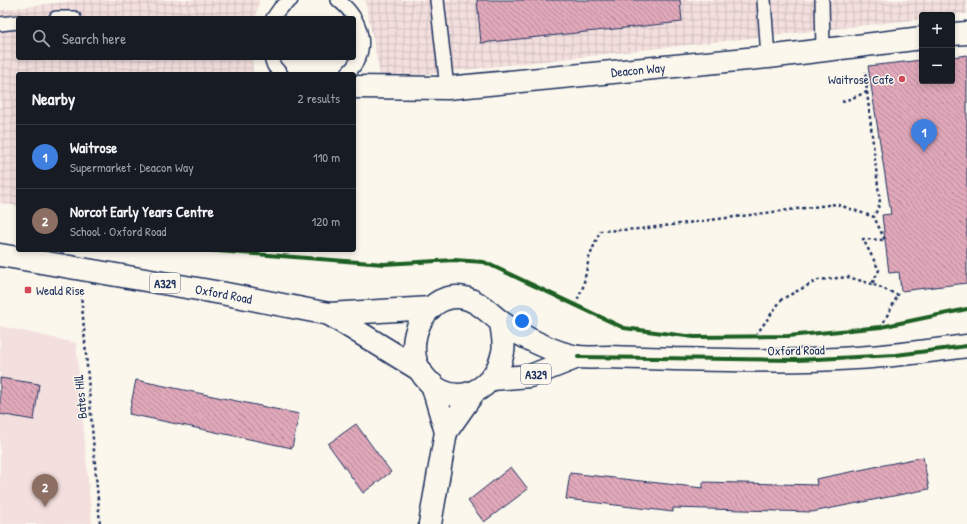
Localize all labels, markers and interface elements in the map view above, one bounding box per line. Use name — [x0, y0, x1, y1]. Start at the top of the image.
map controls — [919, 12, 955, 84]
button: + — [919, 12, 955, 48]
search box — [16, 16, 356, 60]
icon: search — [30, 27, 52, 49]
text: Search here — [62, 28, 126, 49]
button: − — [919, 48, 955, 84]
street label: Deacon Way — [610, 58, 666, 81]
place label: Waitrose Cafe — [828, 70, 894, 88]
marker: Waitrose Cafe — [897, 74, 907, 84]
text: Nearby — [32, 87, 75, 110]
text: 2 results — [298, 89, 340, 107]
pin: 1 — [911, 119, 937, 152]
text: Waitrose — [70, 137, 117, 158]
text: 1 — [43, 148, 47, 166]
text: 110 m — [313, 148, 340, 166]
text: Supermarket · Deacon Way — [70, 158, 194, 176]
text: Norcot Early Years Centre — [70, 201, 214, 222]
text: 2 — [42, 212, 48, 230]
text: 120 m — [312, 212, 340, 230]
text: School · Oxford Road — [70, 222, 166, 240]
road number: A329 — [150, 273, 180, 293]
street label: Oxford Road — [194, 280, 254, 308]
place label: Weald Rise — [36, 281, 85, 299]
marker: Weald Rise — [23, 285, 33, 295]
your location — [512, 311, 532, 331]
street label: Oxford Road — [767, 341, 825, 359]
road number: A329 — [521, 364, 551, 384]
street label: Bates Hill — [69, 374, 91, 420]
pin: 2 — [32, 474, 58, 507]

